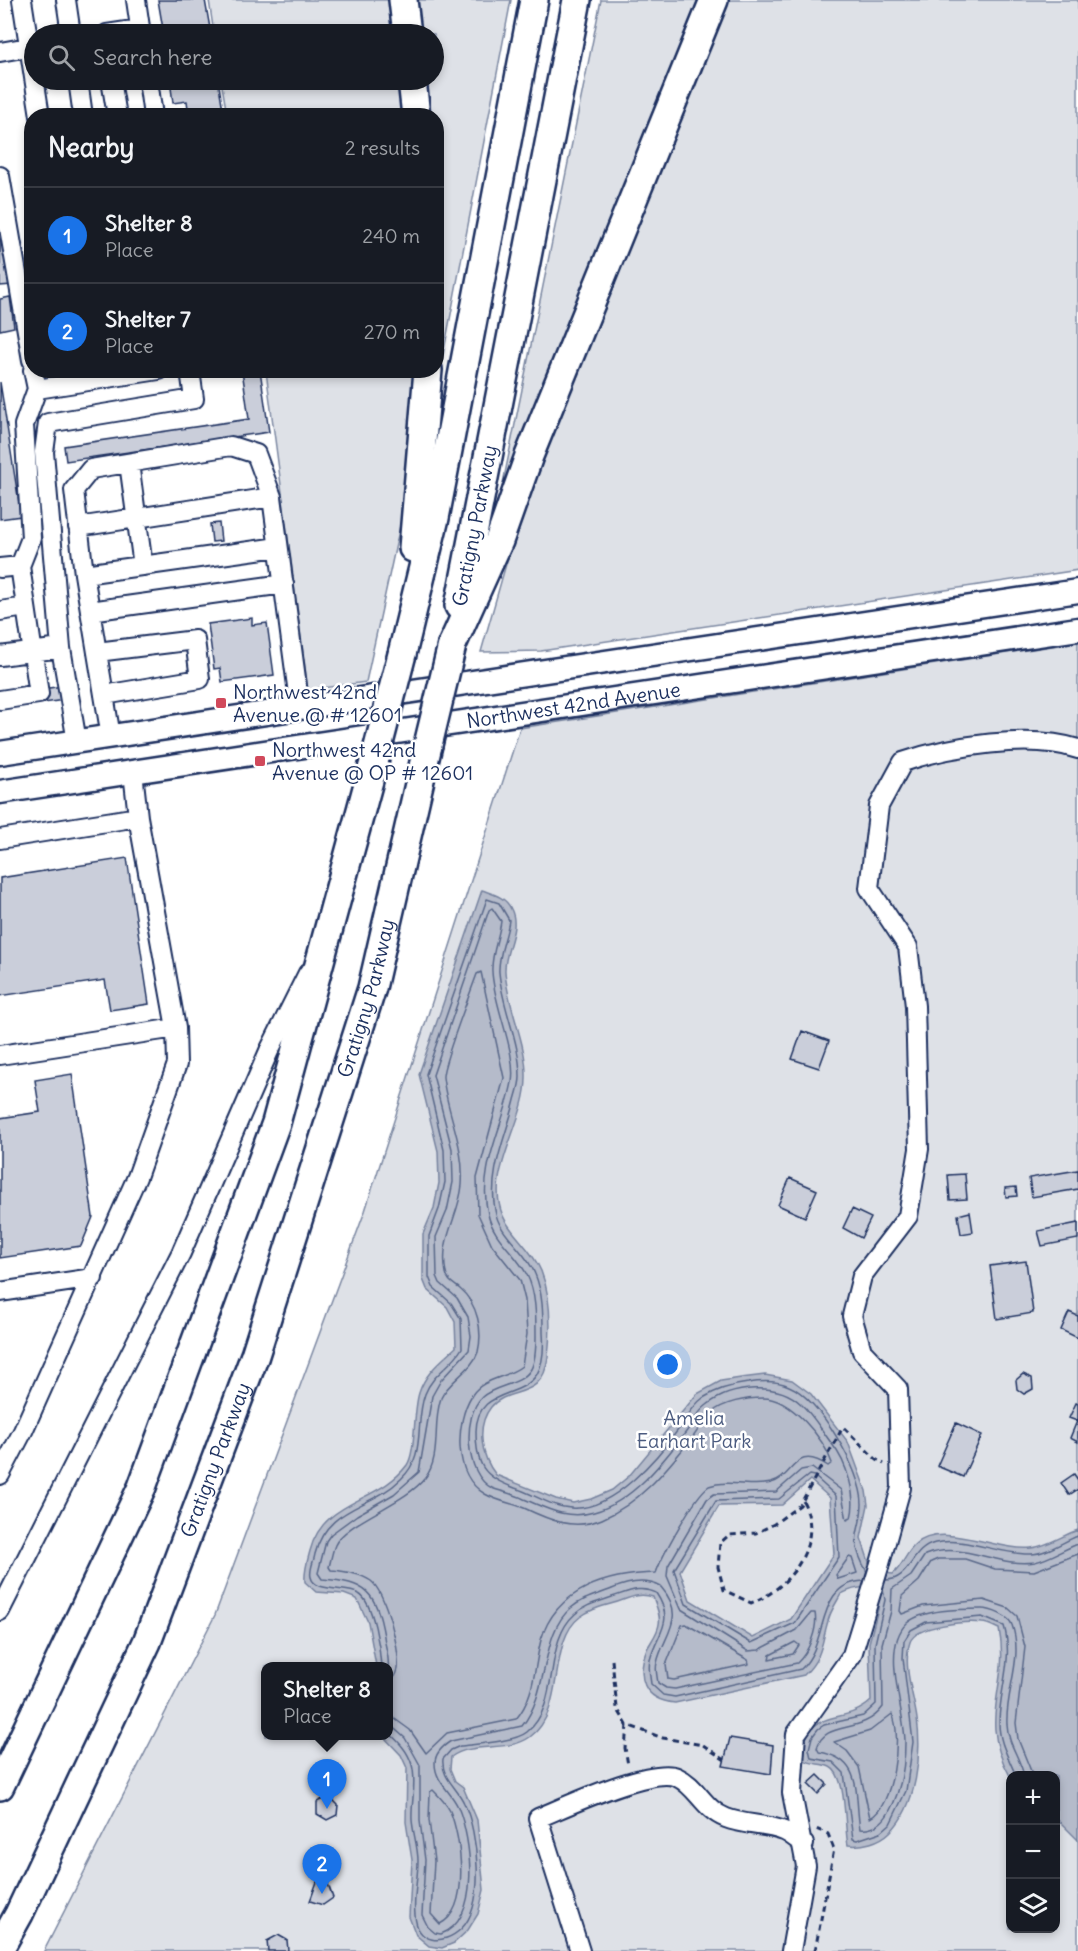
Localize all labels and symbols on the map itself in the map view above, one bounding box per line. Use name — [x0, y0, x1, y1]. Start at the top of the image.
street label: Gratigny Parkway — [446, 443, 502, 608]
street label: Northwest 42nd Avenue — [465, 676, 682, 733]
place label: Northwest 42nd Avenue @ # 12601 — [233, 679, 402, 727]
marker: Northwest 42nd Avenue @ # 12601 — [214, 696, 228, 710]
place label: Northwest 42nd Avenue @ OP # 12601 — [272, 737, 473, 785]
marker: Northwest 42nd Avenue @ OP # 12601 — [253, 754, 267, 768]
street label: Gratigny Parkway — [331, 916, 400, 1080]
your location — [653, 1350, 682, 1379]
street label: Gratigny Parkway — [174, 1379, 256, 1541]
park label: Amelia Earhart Park — [637, 1405, 751, 1453]
pin: 1 — [308, 1760, 346, 1809]
pin: 2 — [302, 1844, 342, 1894]

